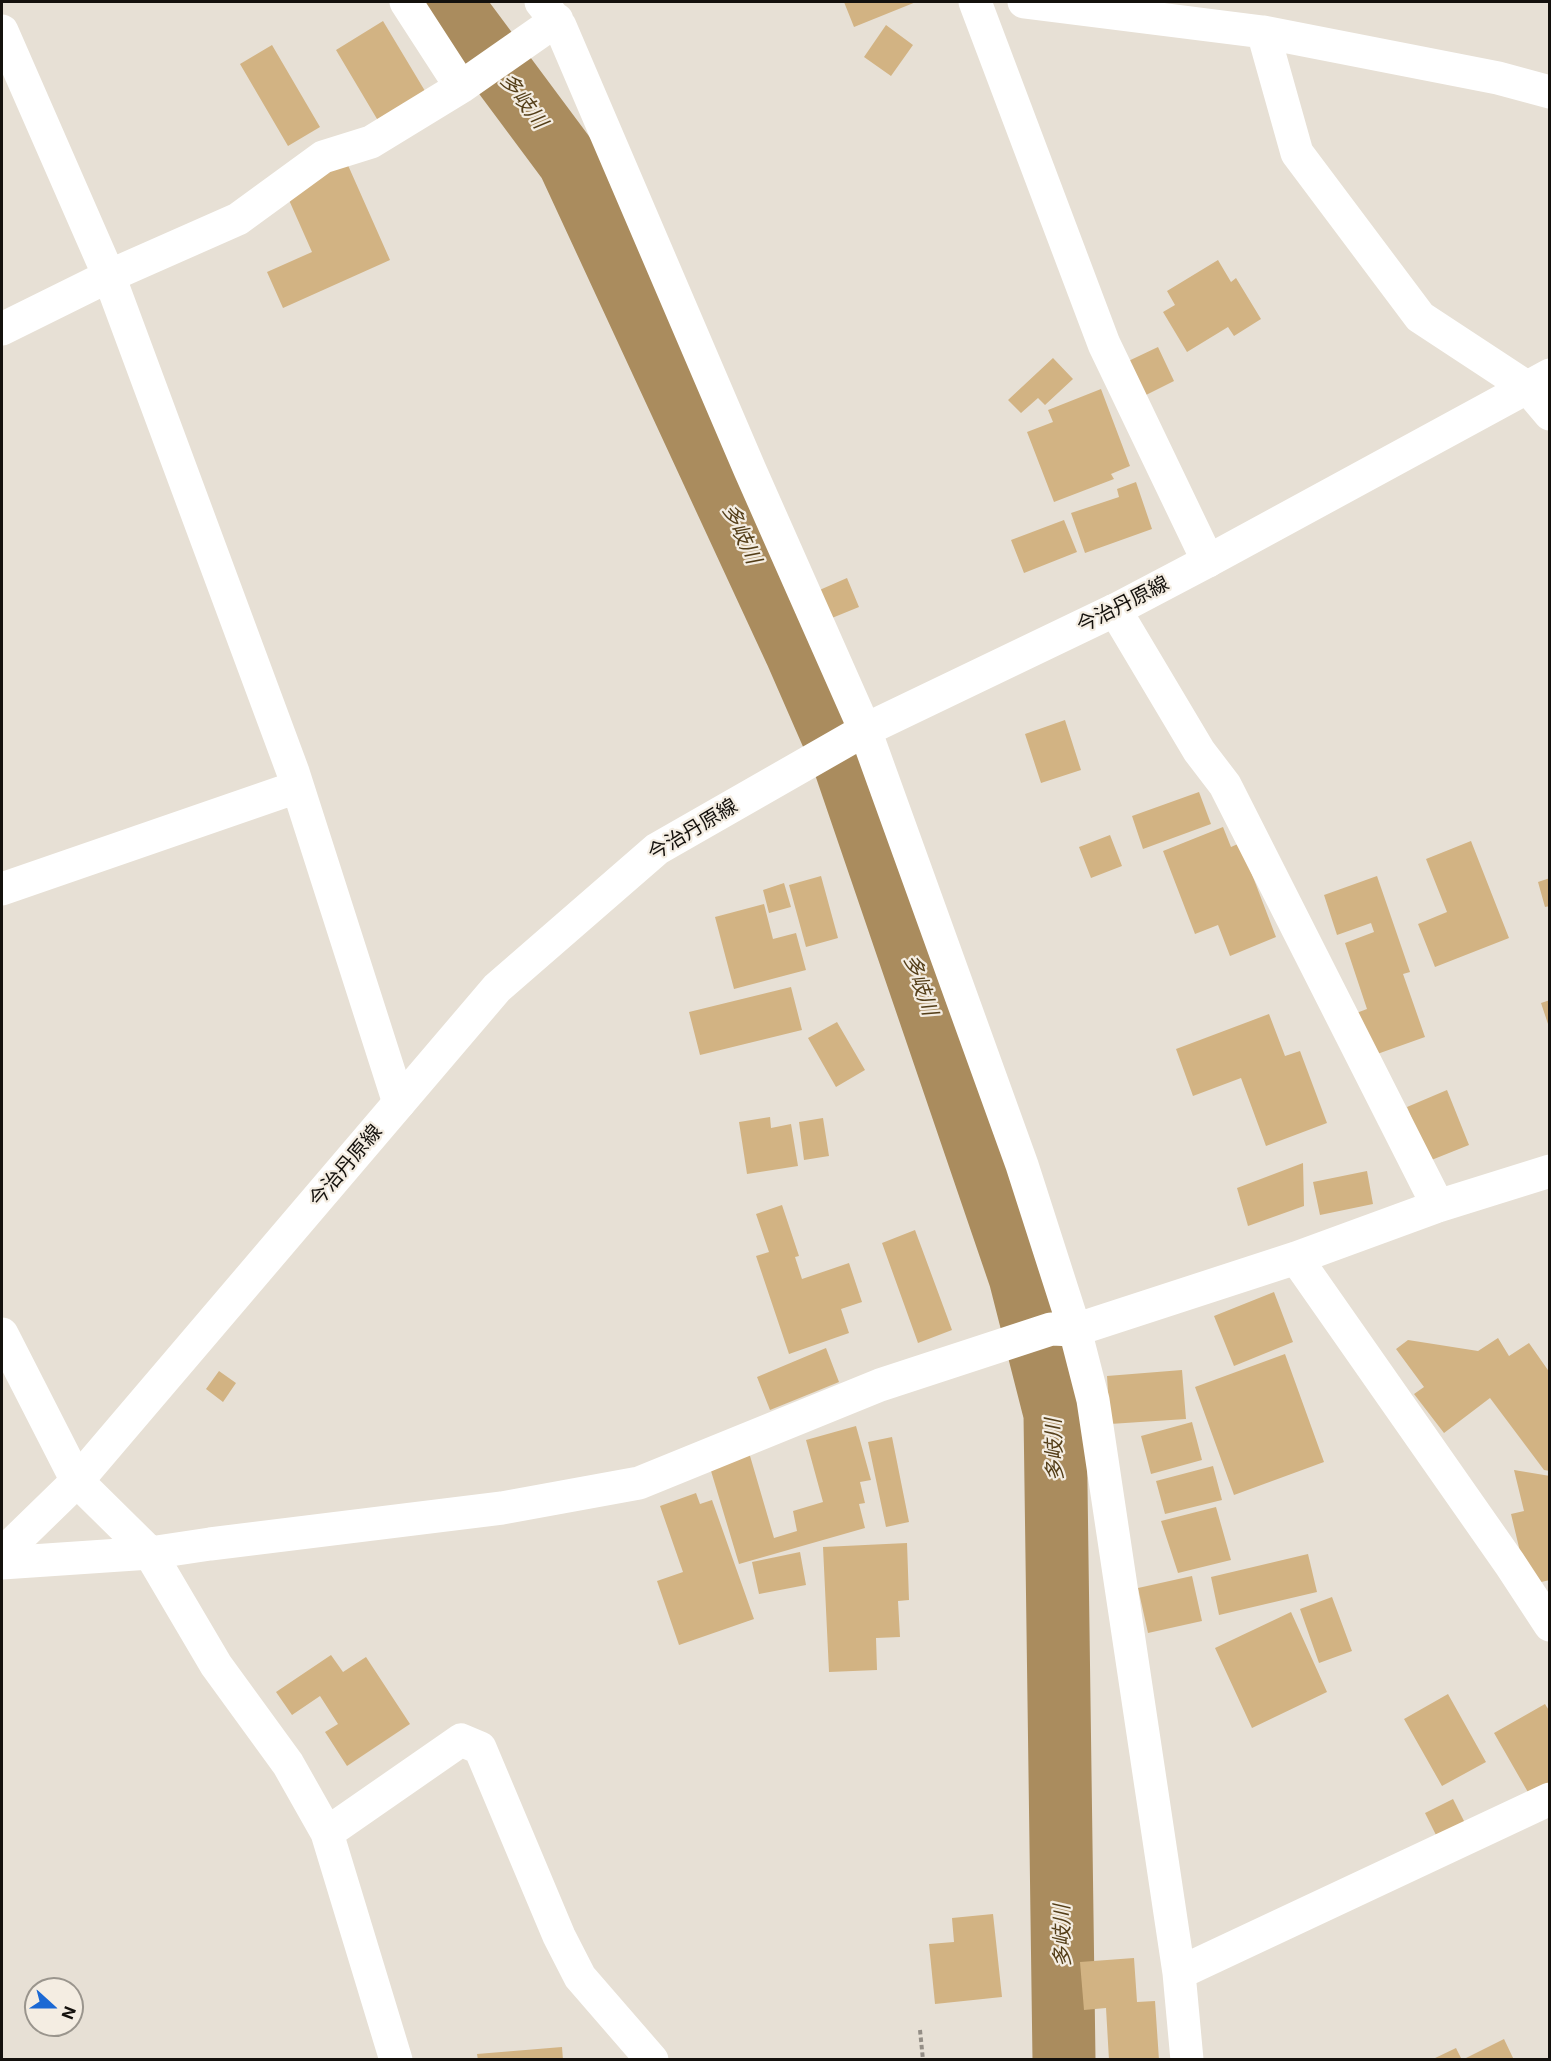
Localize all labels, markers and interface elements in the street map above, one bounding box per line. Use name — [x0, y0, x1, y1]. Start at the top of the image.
water label: 多岐川 — [494, 68, 552, 134]
water label: 多岐川 — [716, 500, 766, 568]
street label: 今治丹原線 — [1073, 572, 1173, 638]
street label: 今治丹原線 — [644, 794, 742, 866]
water label: 多岐川 — [898, 951, 942, 1019]
street label: 今治丹原線 — [305, 1120, 387, 1212]
water label: 多岐川 — [1041, 1418, 1069, 1482]
water label: 多岐川 — [1050, 1904, 1076, 1968]
north arrow — [24, 1977, 84, 2037]
text: N — [57, 2003, 80, 2022]

